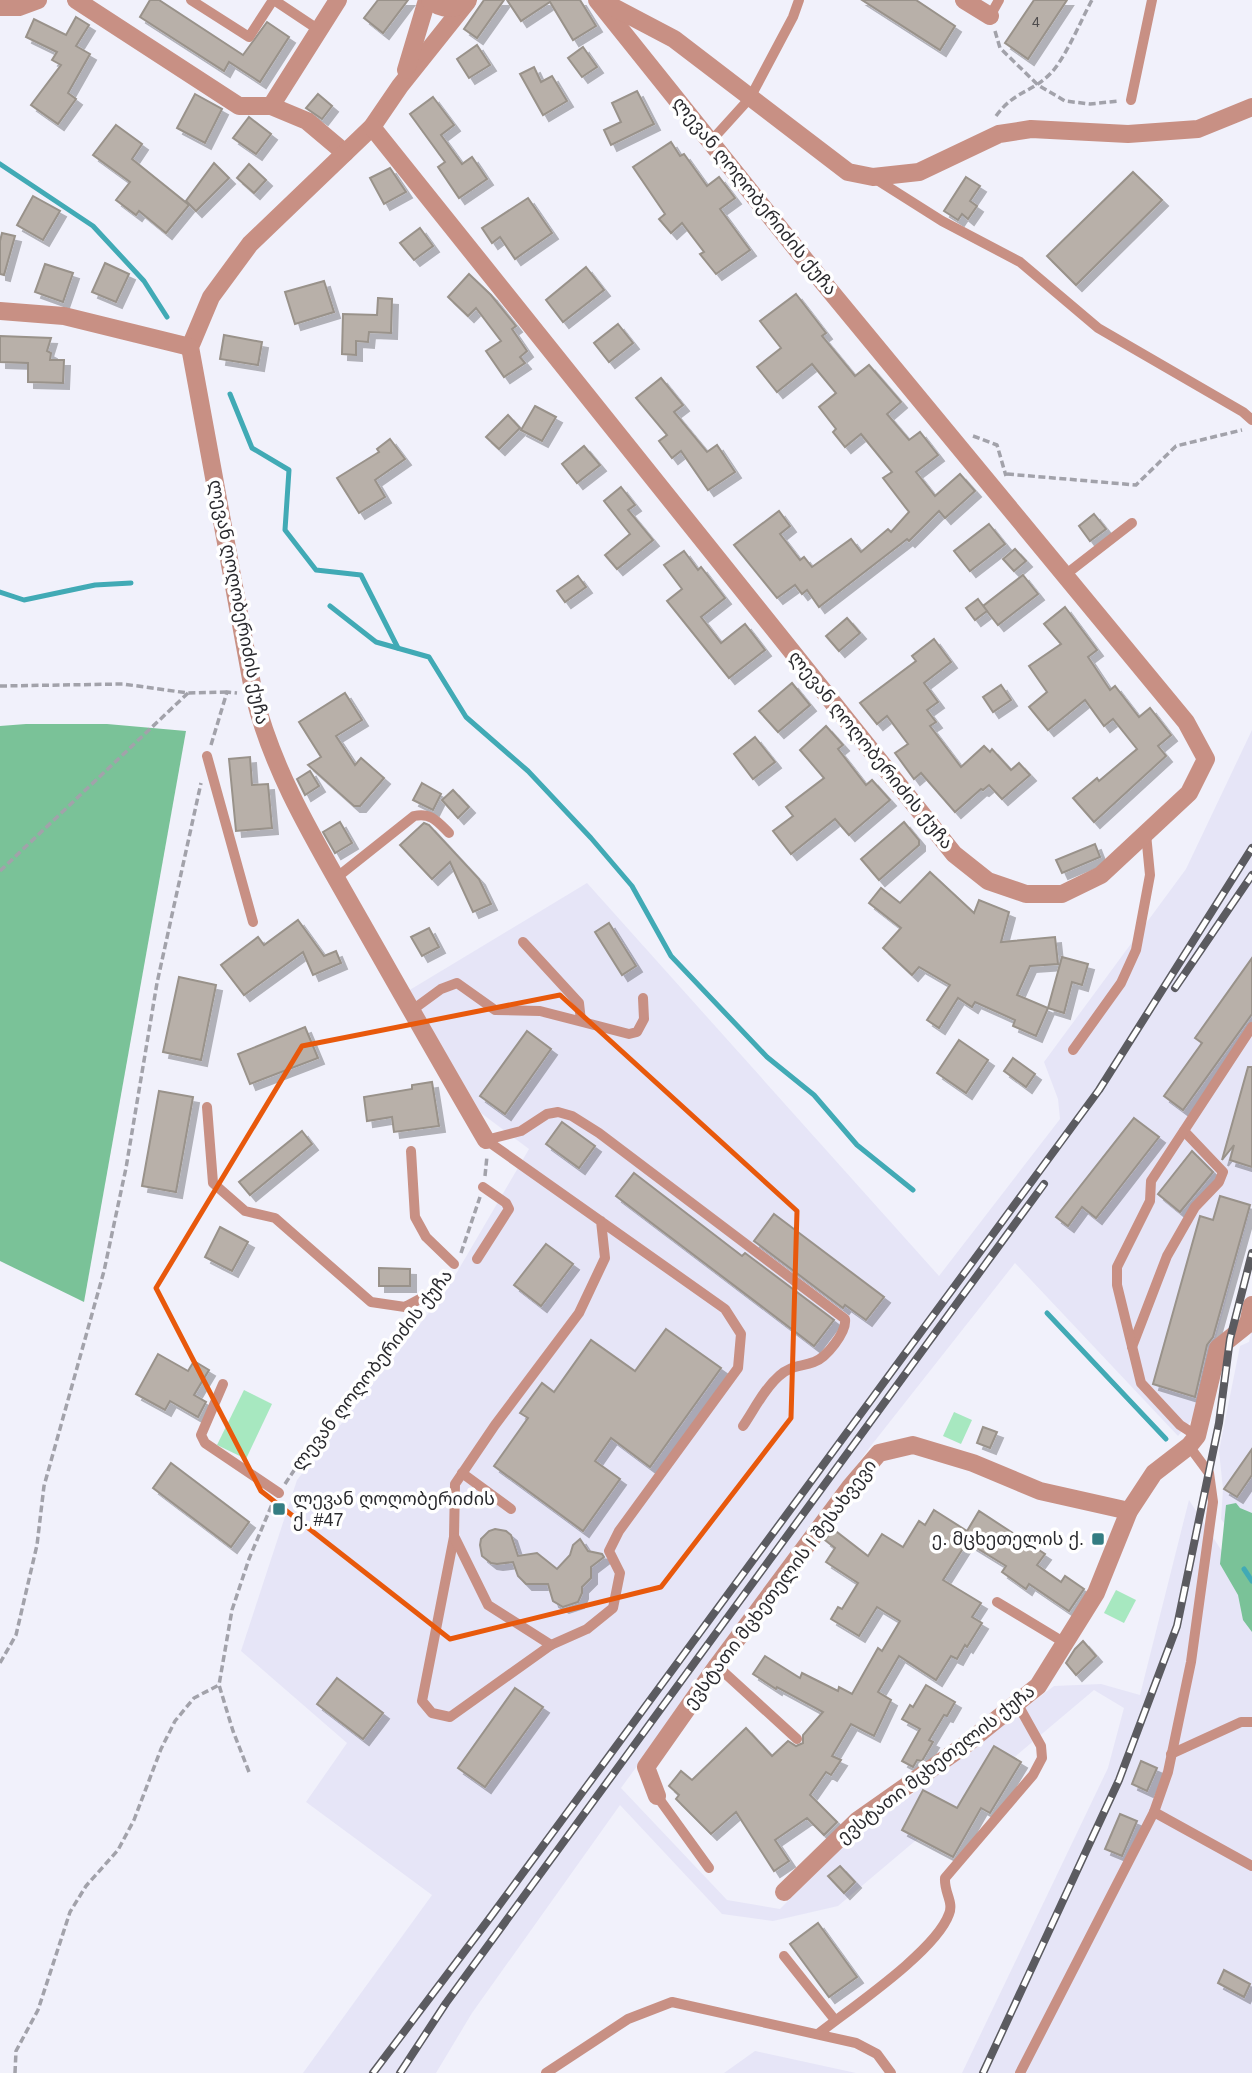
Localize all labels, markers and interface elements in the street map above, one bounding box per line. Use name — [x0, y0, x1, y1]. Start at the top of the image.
house number: 4 — [1032, 14, 1040, 30]
street label: ლევან ღოღობერიძის ქუჩა — [668, 93, 841, 300]
street label: ლევან ღოღობერიძის ქუჩა — [204, 478, 273, 726]
street label: ლევან ღოღობერიძის ქუჩა — [784, 647, 957, 854]
street label: ლევან ღოღობერიძის ქუჩა — [287, 1266, 457, 1475]
street label: ევსტათი მცხეთელის I შესახვევი — [680, 1456, 881, 1713]
place label: ლევან ღოღობერიძის ქ. #47 — [293, 1489, 495, 1531]
marker: ლევან ღოღობერიძის ქ. #47 — [271, 1501, 287, 1517]
place label: ე. მცხეთელის ქ. — [932, 1529, 1084, 1550]
marker: ე. მცხეთელის ქ. — [1090, 1531, 1106, 1547]
street label: ევსტათი მცხეთელის ქუჩა — [833, 1681, 1039, 1848]

